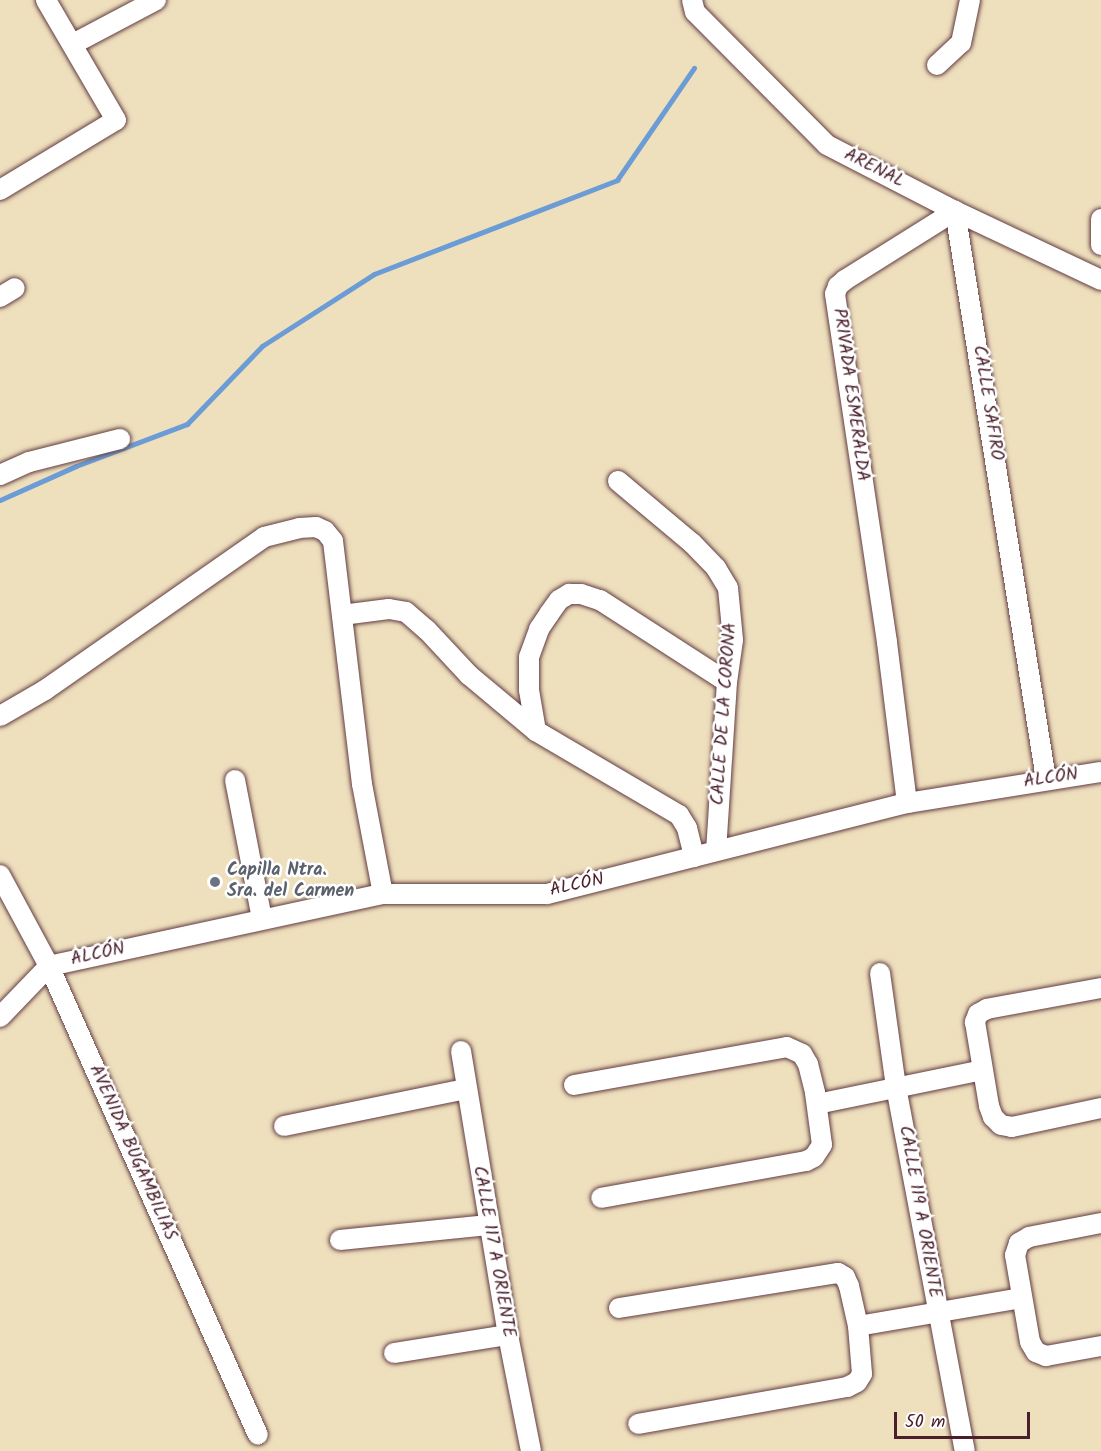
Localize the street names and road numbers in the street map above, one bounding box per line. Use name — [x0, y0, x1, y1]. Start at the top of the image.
street label: ARENAL — [840, 145, 908, 193]
street label: PRIVADA ESMERALDA — [827, 307, 873, 483]
street label: CALLE SAFIRO — [967, 344, 1007, 462]
street label: CALLE DE LA CORONA — [708, 622, 742, 806]
street label: ALCÓN — [1022, 764, 1080, 794]
street label: ALCÓN — [548, 870, 606, 902]
street label: ALCÓN — [69, 939, 127, 971]
street label: AVENIDA BUGAMBILIAS — [84, 1062, 180, 1244]
street label: CALLE 119 A ORIENTE — [893, 1124, 945, 1300]
street label: CALLE 117 A ORIENTE — [467, 1164, 519, 1340]

